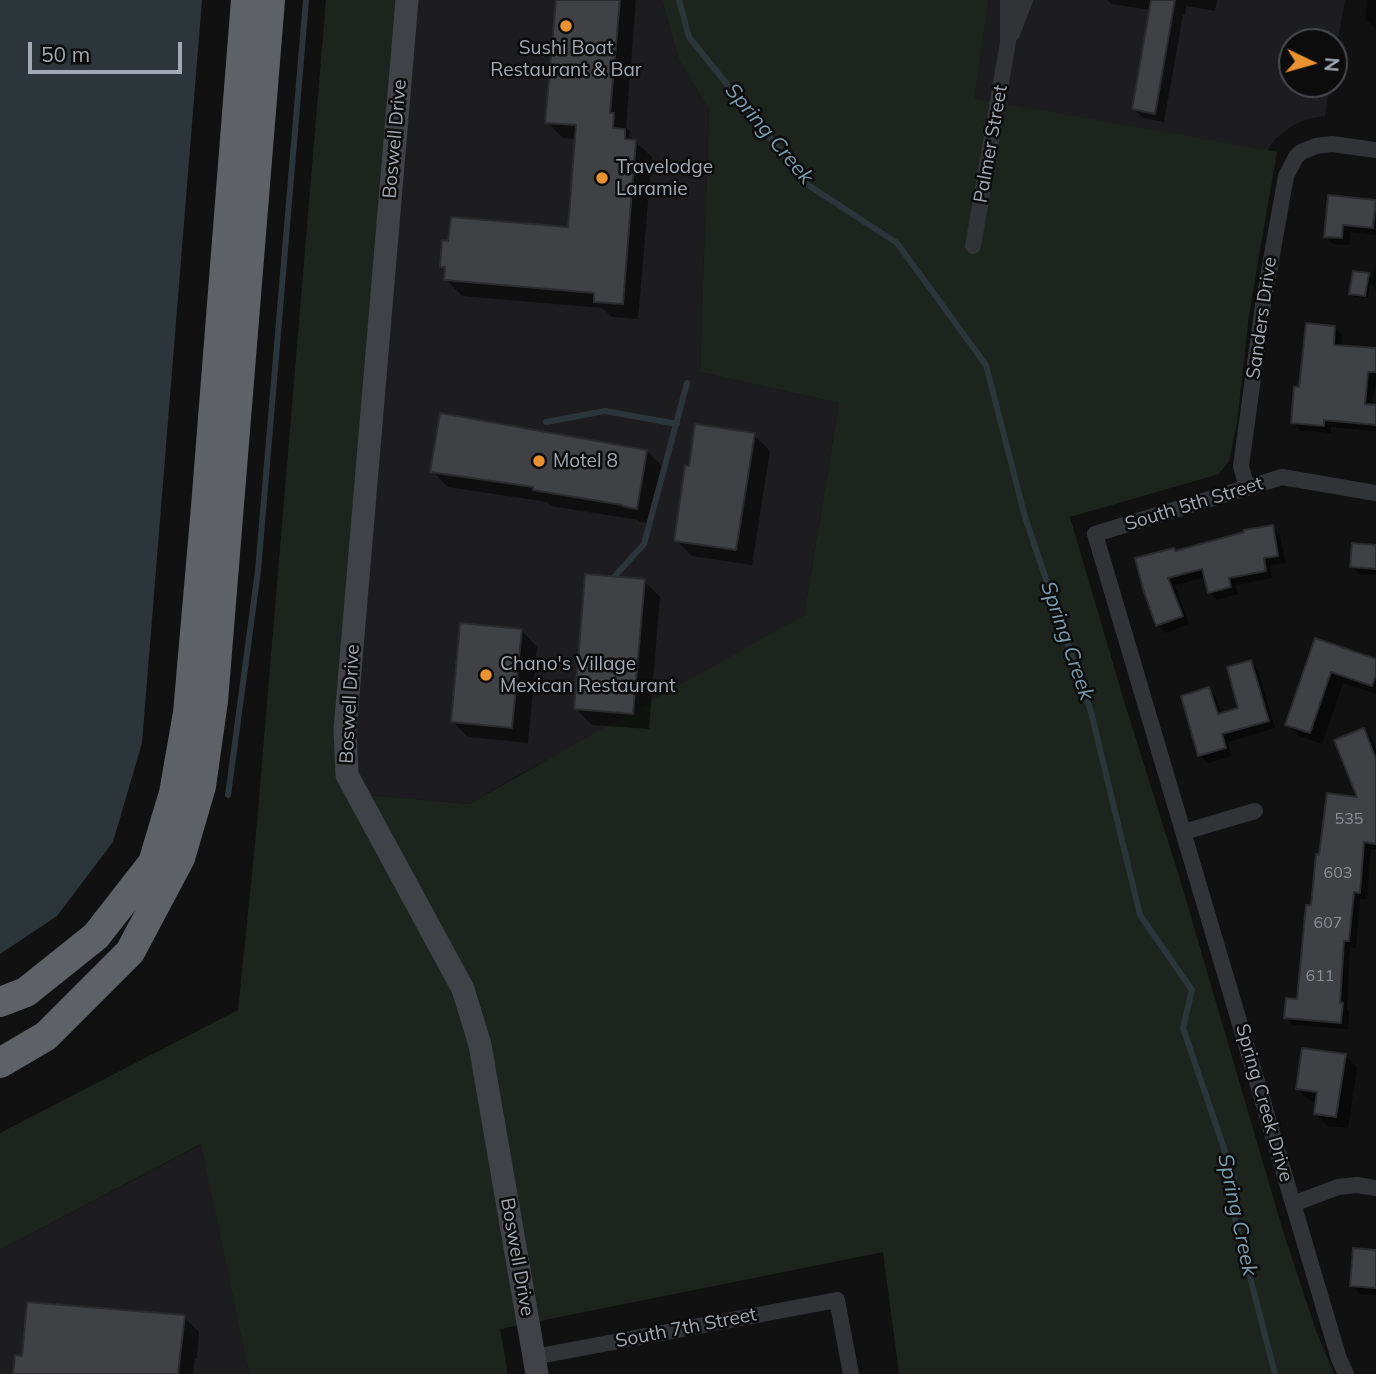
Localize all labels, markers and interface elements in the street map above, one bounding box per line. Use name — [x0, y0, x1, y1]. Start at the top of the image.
marker: Sushi Boat Restaurant & Bar — [558, 18, 574, 34]
scale bar — [32, 28, 186, 72]
north arrow — [1278, 28, 1348, 98]
place label: Sushi Boat Restaurant & Bar — [490, 37, 642, 81]
text: 50 m — [41, 41, 90, 67]
text: N — [1319, 56, 1345, 73]
street label: Boswell Drive — [378, 78, 412, 200]
water label: Spring Creek — [719, 78, 819, 190]
street label: Palmer Street — [969, 83, 1013, 205]
place label: Travelodge Laramie — [616, 156, 713, 200]
marker: Travelodge Laramie — [594, 170, 610, 186]
street label: Sanders Drive — [1242, 255, 1282, 381]
place label: Motel 8 — [553, 450, 618, 472]
marker: Motel 8 — [531, 453, 547, 469]
street label: South 5th Street — [1122, 472, 1266, 536]
water label: Spring Creek — [1035, 578, 1099, 704]
street label: Boswell Drive — [335, 644, 365, 764]
place label: Chano's Village Mexican Restaurant — [500, 653, 676, 697]
marker: Chano's Village Mexican Restaurant — [478, 667, 494, 683]
house number: 535 — [1335, 809, 1363, 829]
house number: 603 — [1324, 863, 1352, 883]
house number: 607 — [1314, 913, 1342, 933]
house number: 611 — [1306, 966, 1334, 986]
street label: Spring Creek Drive — [1231, 1021, 1297, 1185]
water label: Spring Creek — [1212, 1152, 1262, 1278]
street label: Boswell Drive — [495, 1196, 539, 1318]
street label: South 7th Street — [614, 1303, 758, 1353]

